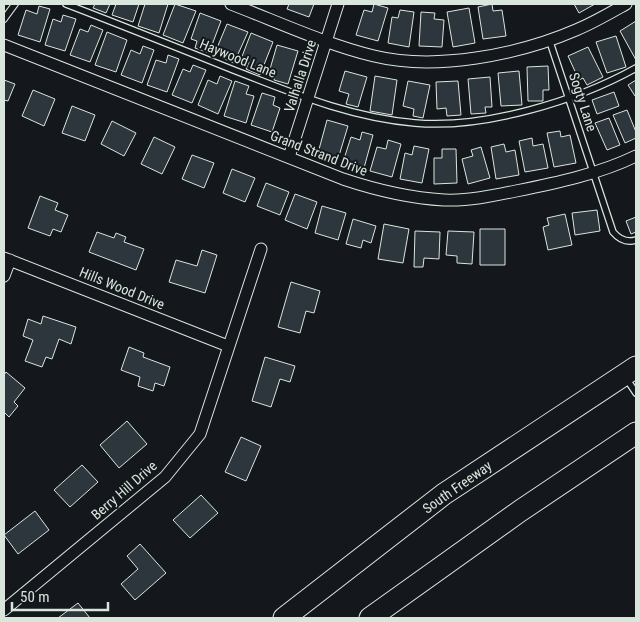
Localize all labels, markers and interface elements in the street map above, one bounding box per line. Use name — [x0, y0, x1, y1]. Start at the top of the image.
street label: Haywood Lane — [197, 35, 279, 81]
street label: Valhalla Drive — [281, 37, 319, 114]
street label: Sogty Lane — [566, 70, 600, 134]
street label: Grand Strand Drive — [268, 127, 370, 179]
street label: Hills Wood Drive — [77, 264, 167, 313]
street label: Berry Hill Drive — [88, 457, 160, 523]
street label: South Freeway — [419, 457, 495, 517]
scale bar — [12, 580, 109, 612]
text: 50 m — [20, 588, 50, 606]

